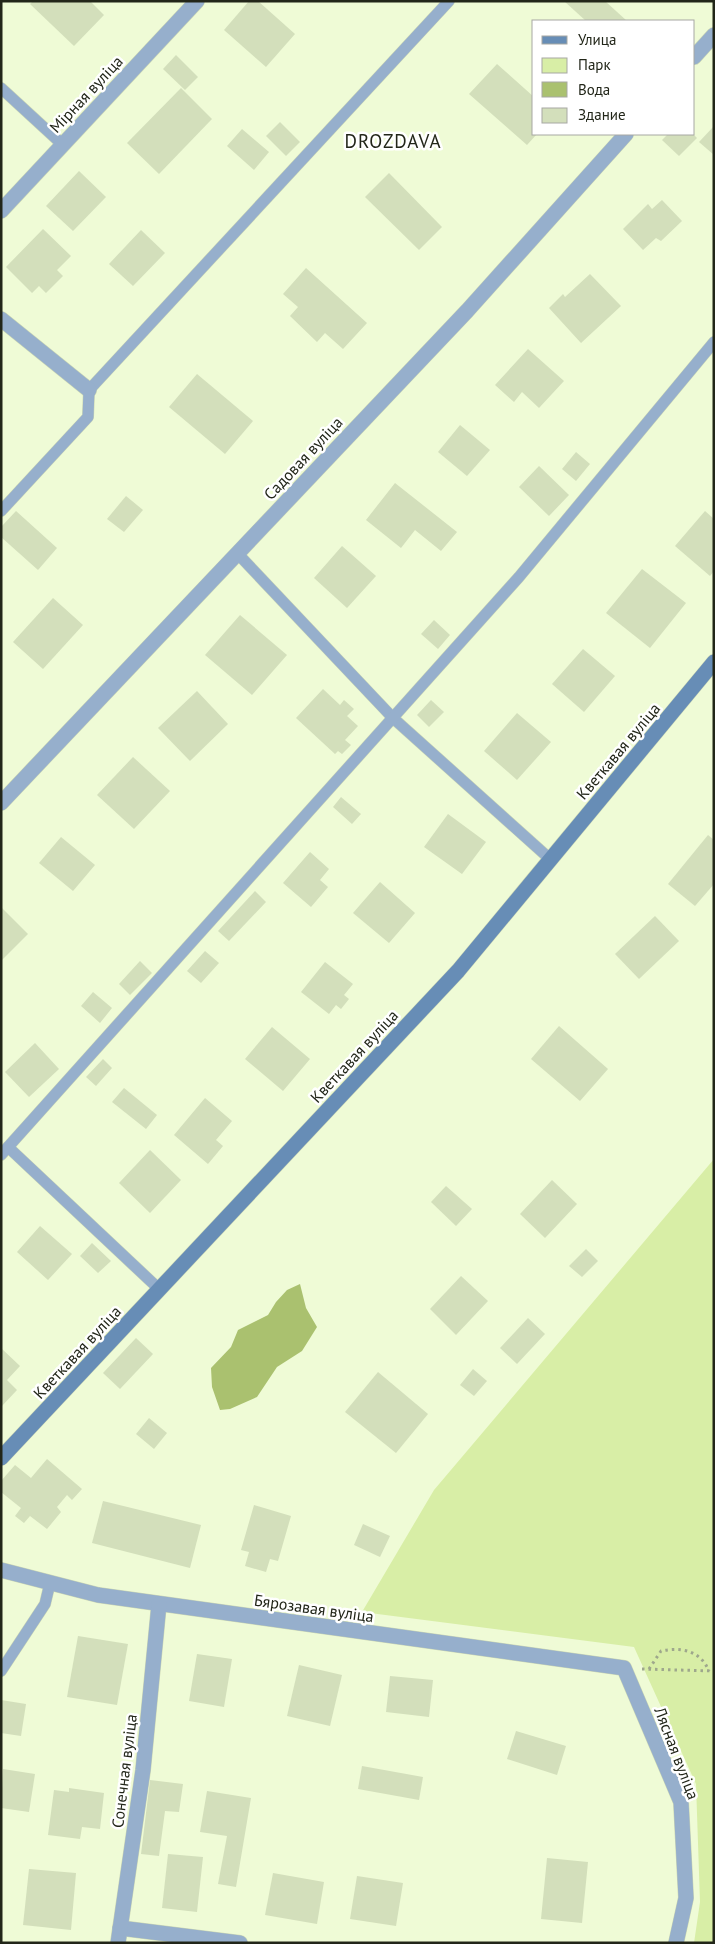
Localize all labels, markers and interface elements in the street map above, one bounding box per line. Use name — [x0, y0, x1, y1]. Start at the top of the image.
legend — [532, 20, 695, 135]
text: Улица — [578, 30, 616, 49]
street label: Мірная вуліца — [45, 51, 127, 137]
text: Парк — [578, 55, 611, 74]
text: Вода — [578, 80, 610, 99]
text: Здание — [578, 105, 626, 124]
district label: DROZDAVA — [344, 129, 442, 153]
street label: Садовая вуліца — [259, 412, 347, 504]
street label: Кветкавая вуліца — [572, 699, 664, 803]
street label: Кветкавая вуліца — [306, 1005, 402, 1107]
street label: Кветкавая вуліца — [29, 1301, 125, 1403]
street label: Бярозавая вуліца — [253, 1590, 375, 1626]
street label: Лясная вуліца — [650, 1703, 704, 1802]
street label: Сонечная вуліца — [107, 1713, 141, 1829]

